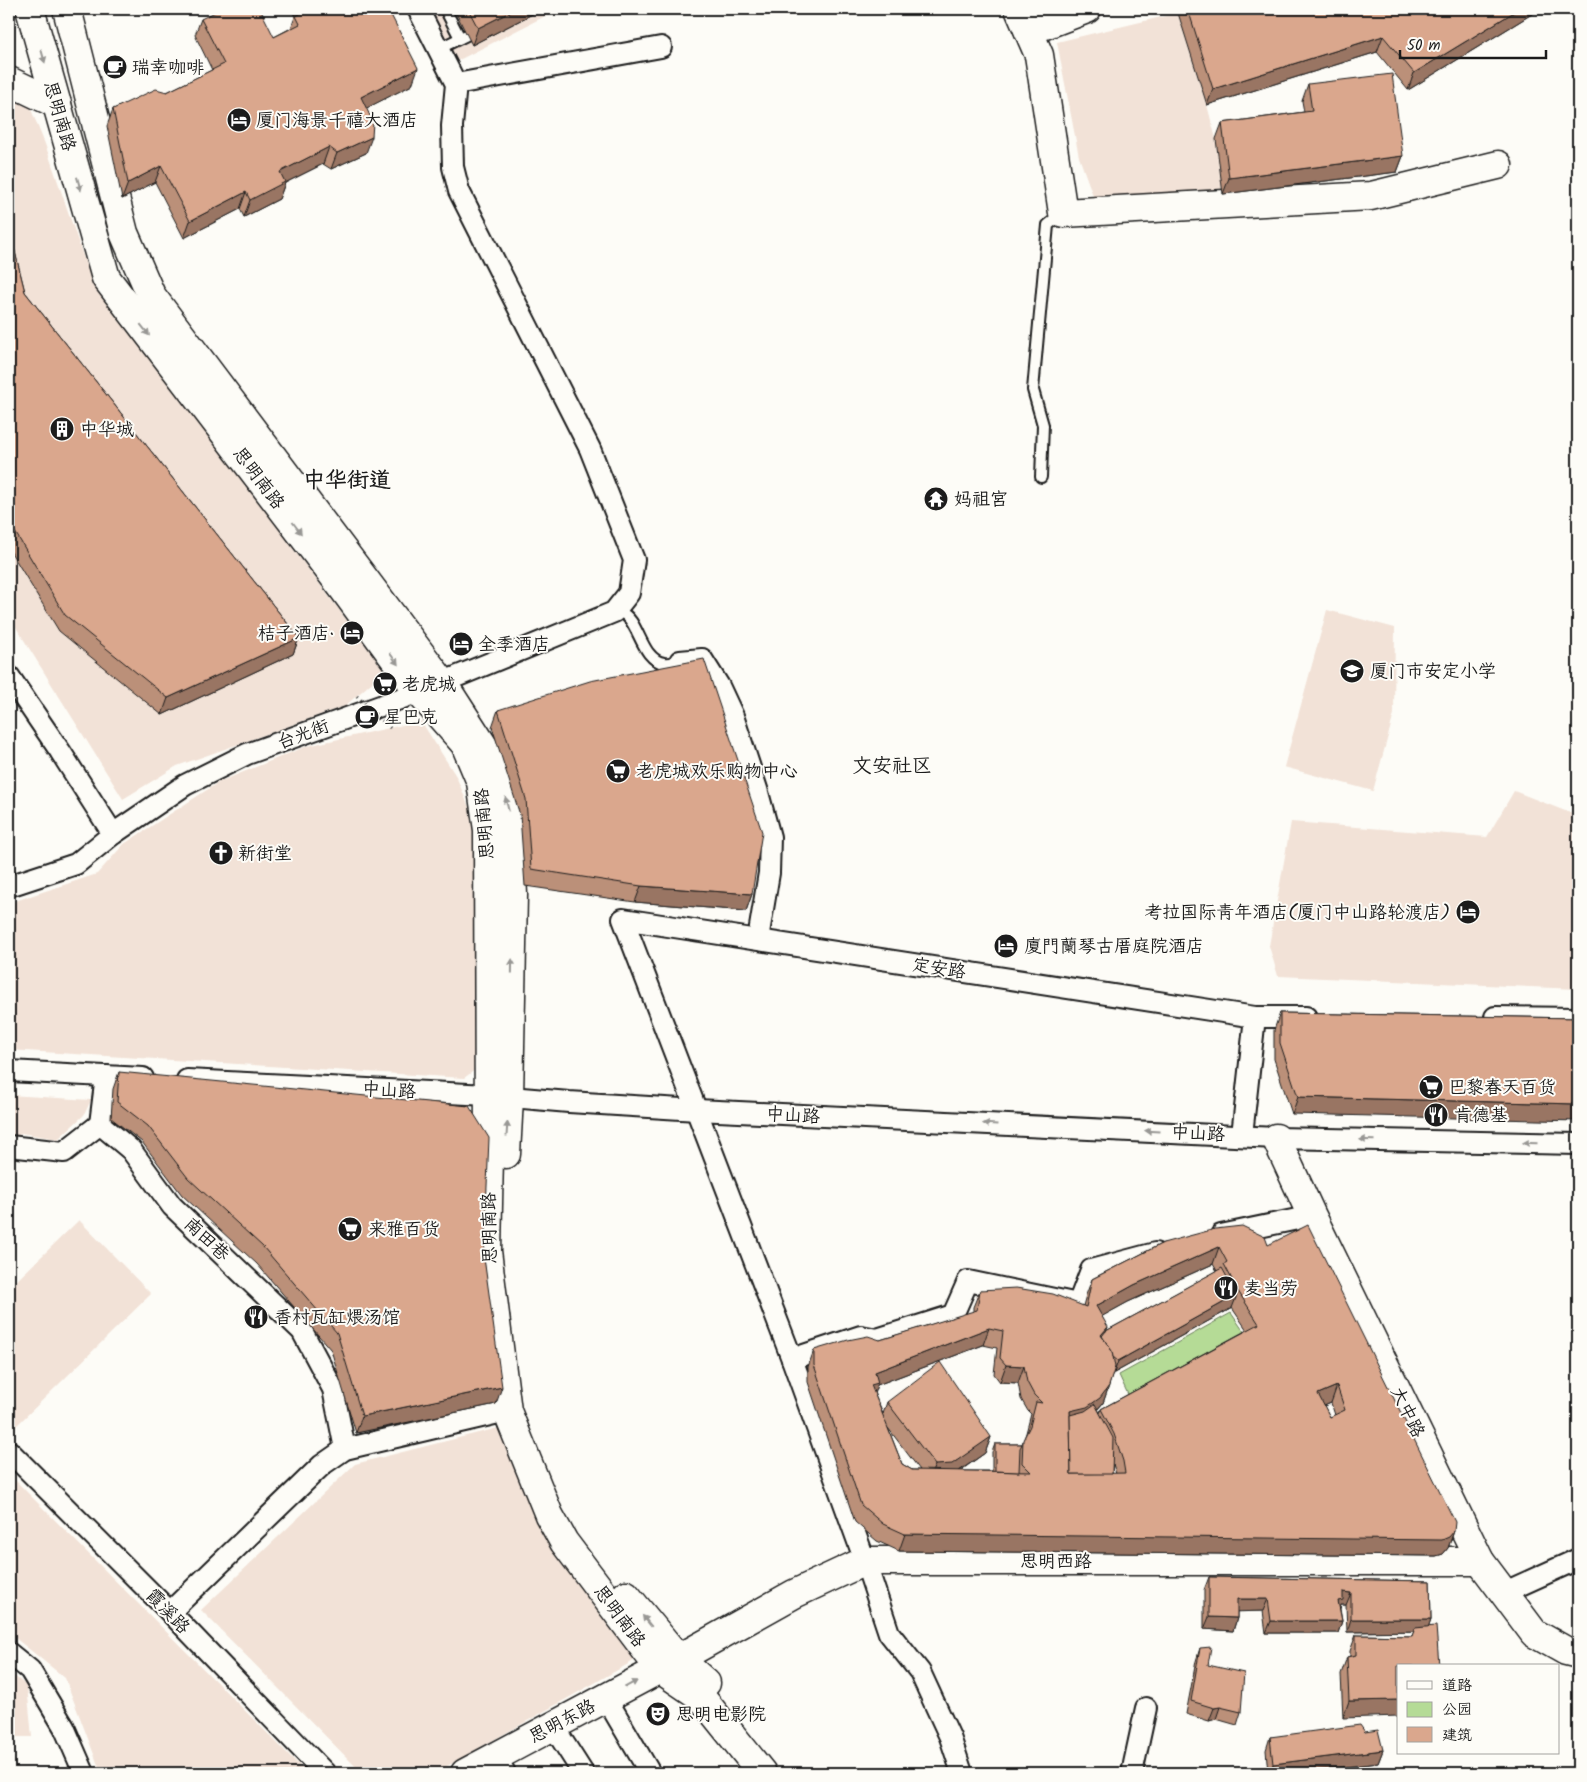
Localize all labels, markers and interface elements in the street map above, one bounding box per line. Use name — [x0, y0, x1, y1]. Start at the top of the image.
scale bar — [1400, 28, 1546, 60]
text: 50 m — [1407, 34, 1441, 58]
one-way arrow — [40, 48, 48, 63]
cafe icon: 瑞幸咖啡 — [102, 54, 128, 80]
place label: 瑞幸咖啡 — [132, 54, 204, 83]
street label: 思明南路 — [35, 78, 82, 155]
hotel icon: 厦门海景千禧大酒店 — [226, 107, 252, 133]
place label: 厦门海景千禧大酒店 — [256, 107, 418, 136]
one-way arrow — [76, 177, 84, 192]
one-way arrow — [140, 323, 151, 336]
building icon: 中华城 — [49, 416, 75, 442]
place label: 中华城 — [80, 416, 134, 445]
street label: 思明南路 — [225, 441, 291, 516]
district label: 中华街道 — [303, 464, 391, 499]
temple icon: 妈祖宫 — [923, 486, 949, 512]
place label: 妈祖宫 — [954, 486, 1008, 515]
one-way arrow — [292, 521, 303, 534]
place label: 桔子酒店· — [258, 620, 334, 649]
hotel icon: 桔子酒店· — [339, 620, 365, 646]
hotel icon: 全季酒店 — [448, 631, 474, 657]
place label: 全季酒店 — [478, 631, 550, 660]
one-way arrow — [389, 652, 399, 666]
school or university icon: 厦门市安定小学 — [1339, 658, 1365, 684]
place label: 厦门市安定小学 — [1370, 658, 1496, 687]
supermarket icon: 老虎城 — [372, 671, 398, 697]
place label: 老虎城 — [402, 671, 456, 700]
cafe icon: 星巴克 — [354, 704, 380, 730]
place label: 星巴克 — [384, 704, 438, 733]
street label: 台光街 — [273, 713, 334, 758]
district label: 文安社区 — [852, 751, 932, 783]
supermarket icon: 老虎城欢乐购物中心 — [605, 758, 631, 784]
place label: 老虎城欢乐购物中心 — [636, 758, 798, 787]
street label: 思明南路 — [468, 787, 503, 861]
one-way arrow — [503, 797, 511, 812]
church icon: 新街堂 — [208, 840, 234, 866]
place label: 新街堂 — [238, 840, 292, 869]
place label: 考拉国际青年酒店(厦门中山路轮渡店) — [1144, 899, 1450, 928]
hotel icon: 考拉国际青年酒店(厦门中山路轮渡店) — [1455, 899, 1481, 925]
hotel icon: 廈門蘭琴古厝庭院酒店 — [993, 933, 1019, 959]
place label: 廈門蘭琴古厝庭院酒店 — [1024, 933, 1204, 962]
street label: 定安路 — [910, 951, 968, 988]
one-way arrow — [508, 958, 516, 974]
supermarket icon: 巴黎春天百货 — [1418, 1074, 1444, 1100]
place label: 巴黎春天百货 — [1448, 1074, 1556, 1103]
street label: 中山路 — [361, 1076, 417, 1107]
street label: 中山路 — [765, 1101, 821, 1132]
restaurant icon: 肯德基 — [1423, 1102, 1449, 1128]
place label: 肯德基 — [1454, 1102, 1508, 1131]
one-way arrow — [982, 1119, 998, 1127]
street label: 中山路 — [1170, 1119, 1226, 1150]
one-way arrow — [504, 1120, 512, 1136]
one-way arrow — [1144, 1127, 1160, 1135]
one-way arrow — [1359, 1136, 1375, 1144]
one-way arrow — [1521, 1139, 1537, 1147]
street label: 思明南路 — [475, 1192, 506, 1264]
street label: 南田巷 — [176, 1211, 236, 1269]
supermarket icon: 来雅百货 — [337, 1216, 363, 1242]
place label: 来雅百货 — [368, 1216, 440, 1245]
restaurant icon: 麦当劳 — [1213, 1275, 1239, 1301]
place label: 麦当劳 — [1244, 1275, 1298, 1304]
restaurant icon: 香村瓦缸煨汤馆 — [243, 1304, 269, 1330]
place label: 香村瓦缸煨汤馆 — [274, 1304, 400, 1333]
street label: 大中路 — [1382, 1382, 1432, 1443]
street label: 思明西路 — [1020, 1548, 1092, 1577]
street label: 思明南路 — [586, 1579, 652, 1654]
street label: 霞溪路 — [138, 1583, 196, 1642]
one-way arrow — [642, 1614, 653, 1627]
legend — [1397, 1664, 1560, 1754]
text: 道路 — [1442, 1674, 1472, 1698]
one-way arrow — [624, 1680, 639, 1688]
street label: 思明东路 — [524, 1693, 601, 1752]
text: 公园 — [1442, 1698, 1472, 1722]
theatre icon: 思明电影院 — [645, 1701, 671, 1727]
place label: 思明电影院 — [676, 1701, 766, 1730]
text: 建筑 — [1442, 1724, 1472, 1748]

